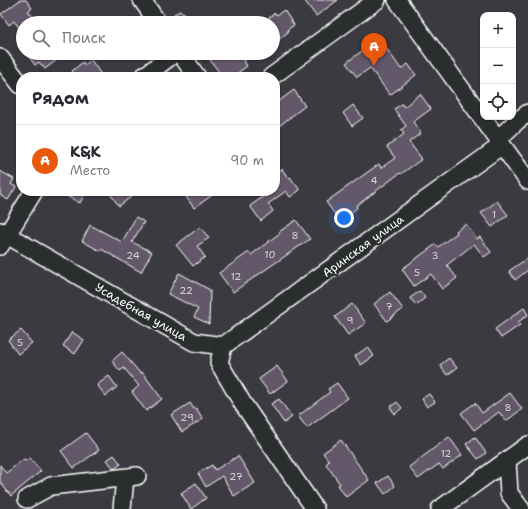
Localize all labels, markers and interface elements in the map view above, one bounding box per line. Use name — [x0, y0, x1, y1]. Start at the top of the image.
map controls — [480, 12, 516, 120]
button: + — [480, 12, 516, 48]
search box — [16, 16, 280, 60]
icon: search — [30, 27, 52, 49]
text: Поиск — [62, 28, 106, 48]
pin: A — [361, 33, 387, 66]
button: − — [480, 48, 516, 84]
button: locate — [480, 84, 516, 120]
text: Рядом — [32, 87, 89, 109]
text: K&K — [70, 142, 101, 162]
text: A — [40, 152, 50, 169]
text: 90 m — [230, 152, 264, 169]
text: Место — [70, 162, 110, 179]
house number: 4 — [371, 174, 378, 187]
your location — [334, 208, 354, 228]
house number: 1 — [492, 208, 496, 221]
street label: Аринская улица — [319, 211, 407, 281]
house number: 8 — [292, 229, 299, 242]
house number: 10 — [265, 248, 275, 261]
house number: 24 — [126, 249, 140, 262]
house number: 3 — [432, 249, 439, 262]
house number: 5 — [414, 266, 420, 279]
house number: 12 — [231, 270, 241, 283]
street label: Усадебная улица — [92, 279, 190, 345]
house number: 22 — [179, 284, 193, 297]
house number: 7 — [386, 300, 393, 313]
house number: 9 — [347, 314, 354, 327]
house number: 5 — [17, 336, 23, 349]
house number: 8 — [505, 401, 512, 414]
house number: 29 — [180, 411, 194, 424]
house number: 12 — [441, 447, 451, 460]
house number: 27 — [229, 470, 243, 483]

